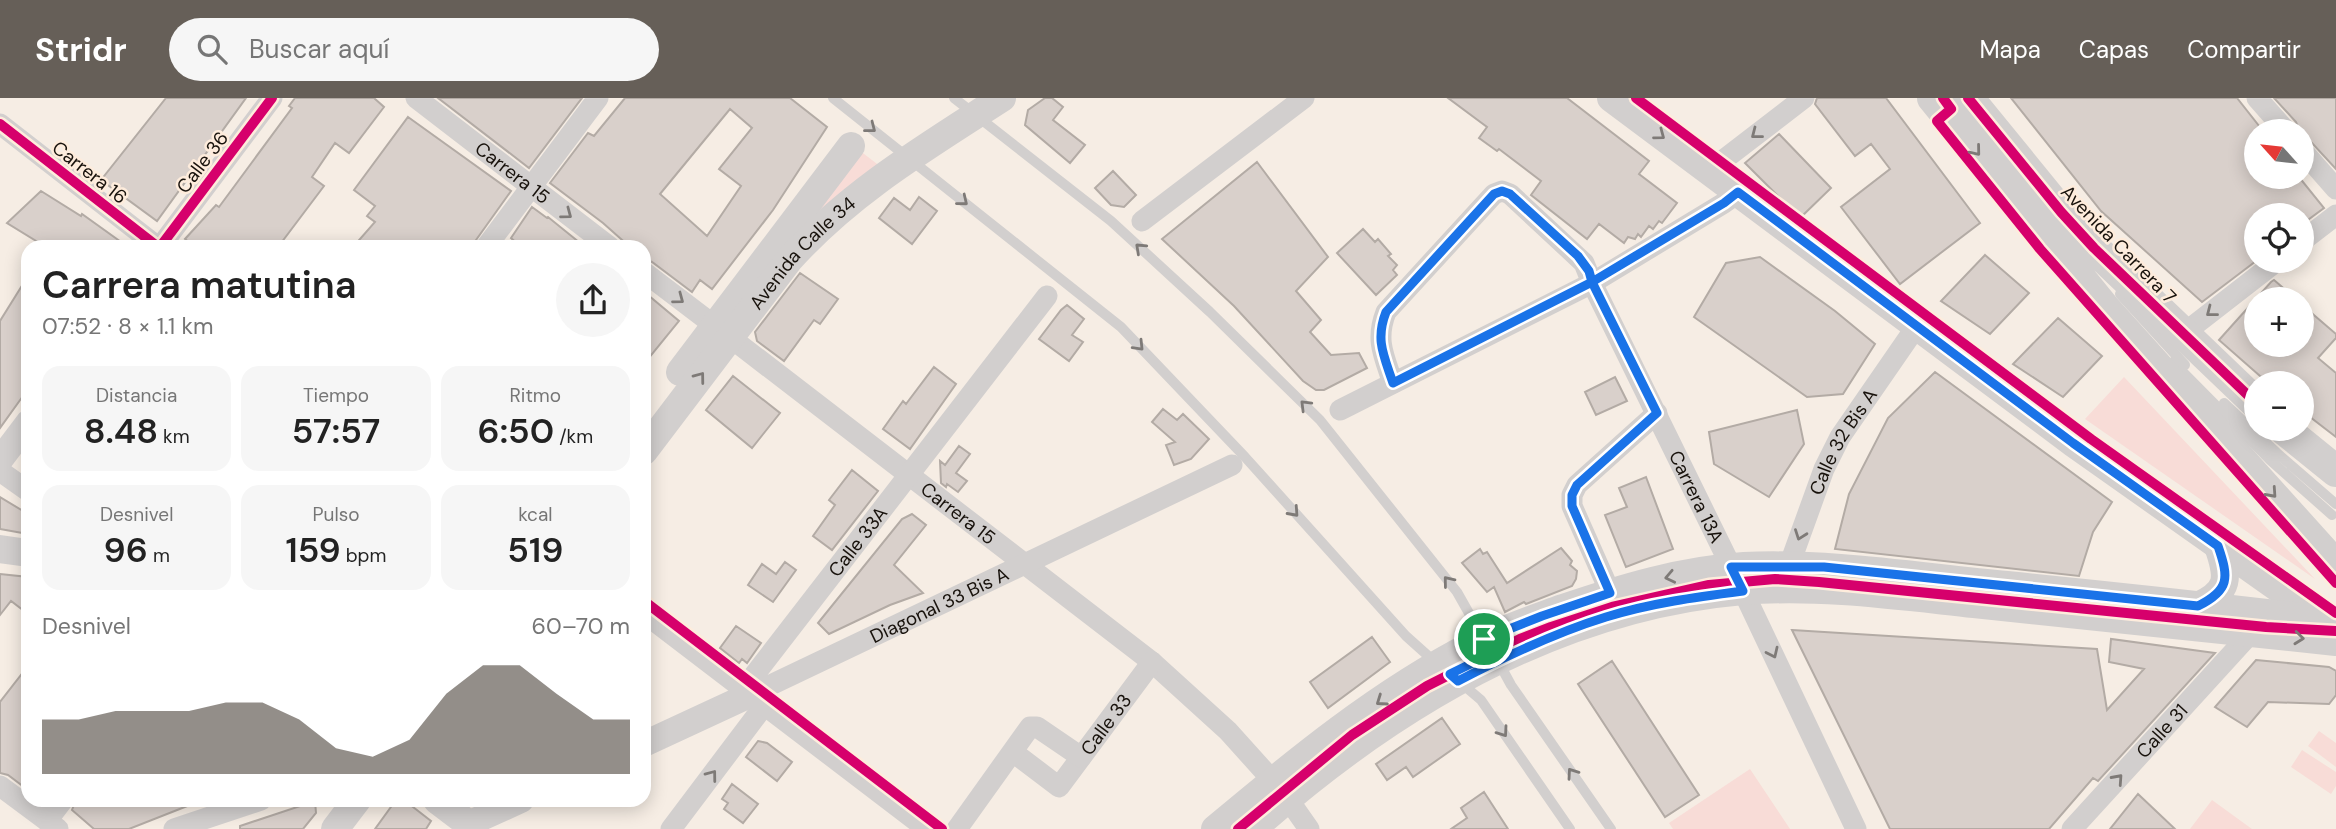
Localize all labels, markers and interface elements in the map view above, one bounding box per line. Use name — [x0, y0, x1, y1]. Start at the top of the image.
search box — [169, 18, 659, 81]
text: Stridr — [35, 28, 127, 71]
icon: search — [193, 30, 231, 68]
text: Buscar aquí — [249, 32, 389, 66]
text: Mapa — [1979, 34, 2041, 65]
text: Capas — [2079, 34, 2149, 65]
text: Compartir — [2187, 34, 2301, 65]
north arrow — [2244, 119, 2314, 189]
map controls — [2244, 119, 2314, 441]
one-way arrow — [864, 120, 876, 133]
street label: Calle 36 — [171, 126, 234, 198]
one-way arrow — [1652, 126, 1665, 139]
one-way arrow — [1752, 126, 1764, 139]
street label: Carrera 16 — [47, 135, 132, 210]
street label: Carrera 15 — [470, 136, 555, 210]
one-way arrow — [1967, 144, 1980, 156]
street label: Avenida Carrera 7 — [2056, 180, 2182, 309]
street label: Avenida Calle 34 — [744, 191, 861, 315]
one-way arrow — [955, 193, 968, 205]
button: locate — [2244, 203, 2314, 273]
one-way arrow — [560, 206, 572, 219]
one-way arrow — [1135, 244, 1148, 256]
text: Carrera matutina — [42, 260, 356, 310]
button: share — [556, 263, 630, 337]
button: + — [2244, 287, 2314, 357]
one-way arrow — [672, 291, 684, 304]
one-way arrow — [2206, 304, 2218, 317]
text: 07:52 · 8 × 1.1 km — [42, 311, 213, 341]
one-way arrow — [1130, 337, 1143, 350]
button: − — [2244, 371, 2314, 441]
one-way arrow — [692, 373, 705, 385]
text: Distancia — [96, 383, 177, 408]
text: Tiempo — [303, 383, 369, 408]
text: Ritmo — [510, 383, 561, 408]
street label: Calle 32 Bis A — [1804, 383, 1883, 498]
one-way arrow — [1300, 401, 1313, 414]
text: 8.48 — [84, 408, 158, 454]
text: 57:57 — [292, 408, 380, 454]
text: 6:50 — [478, 408, 554, 454]
text: km — [158, 424, 190, 449]
text: /km — [554, 424, 593, 449]
street label: Carrera 13A — [1663, 446, 1730, 547]
street label: Carrera 15 — [915, 477, 1001, 550]
one-way arrow — [2264, 485, 2277, 498]
street label: Calle 33A — [823, 501, 893, 582]
text: Desnivel — [100, 502, 173, 527]
text: Pulso — [313, 502, 359, 527]
text: kcal — [518, 502, 552, 527]
one-way arrow — [1286, 503, 1299, 516]
text: 96 — [104, 527, 148, 573]
text: 159 — [286, 527, 341, 573]
text: 519 — [507, 527, 563, 573]
one-way arrow — [1794, 528, 1808, 540]
text: m — [148, 543, 170, 568]
text: bpm — [341, 543, 386, 568]
street label: Diagonal 33 Bis A — [866, 561, 1013, 649]
one-way arrow — [1664, 568, 1676, 583]
one-way arrow — [1444, 577, 1457, 589]
pin — [1454, 609, 1514, 669]
text: Desnivel — [42, 611, 131, 641]
text: 60–70 m — [531, 611, 630, 641]
icon: arrive — [1465, 620, 1503, 658]
one-way arrow — [2293, 631, 2305, 646]
one-way arrow — [1764, 646, 1778, 658]
street label: Calle 33 — [1075, 689, 1137, 760]
one-way arrow — [1376, 693, 1389, 705]
street label: Calle 31 — [2131, 699, 2193, 764]
one-way arrow — [1495, 724, 1507, 737]
one-way arrow — [1568, 768, 1580, 781]
one-way arrow — [704, 770, 716, 782]
one-way arrow — [2110, 774, 2122, 787]

